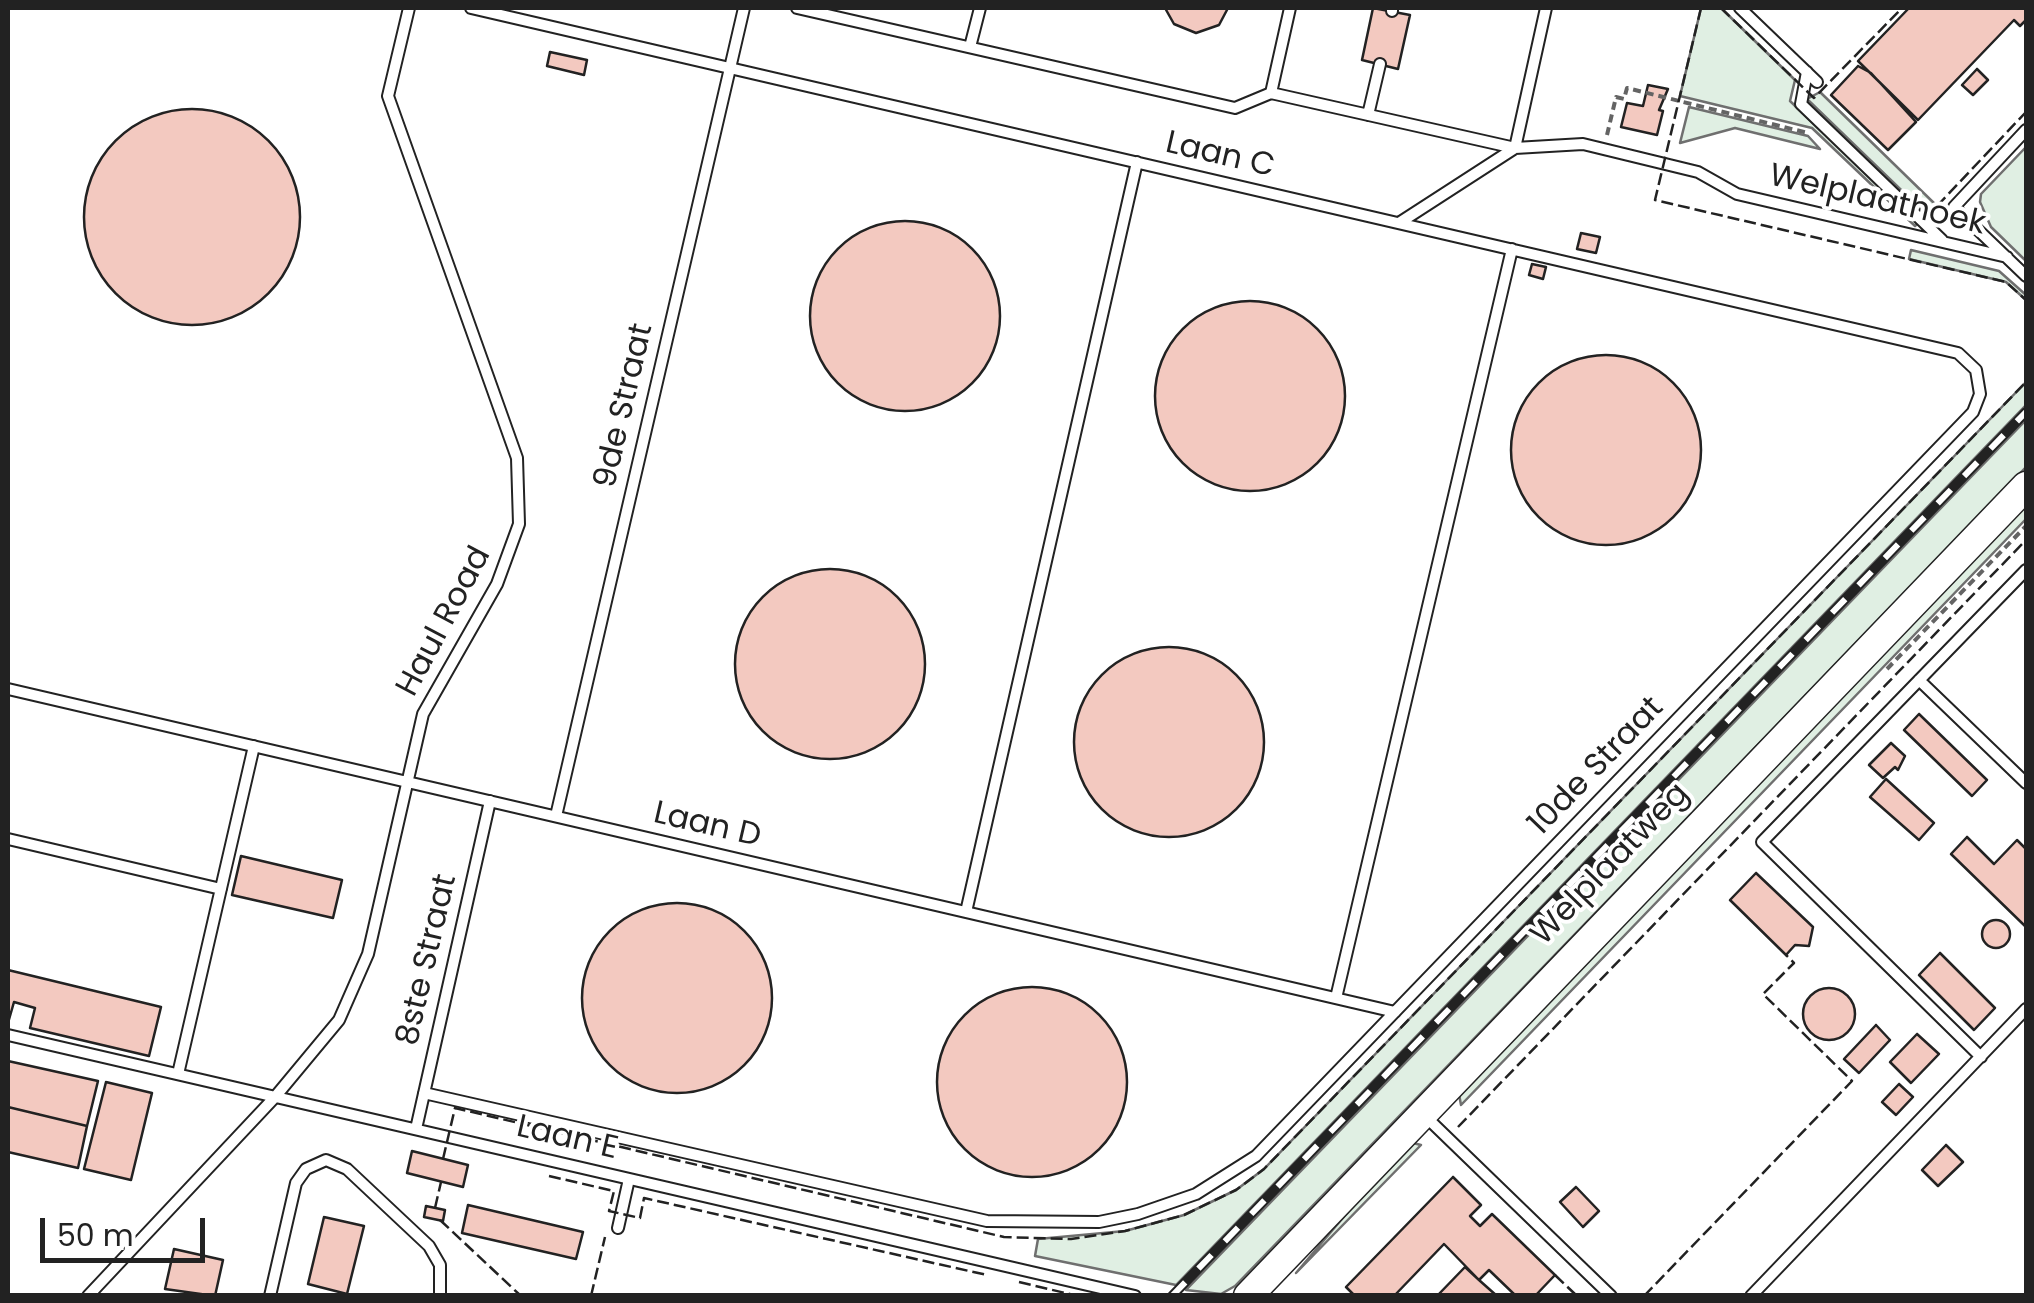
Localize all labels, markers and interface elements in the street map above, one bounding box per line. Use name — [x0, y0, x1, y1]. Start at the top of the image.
street label: Laan C — [1162, 125, 1278, 187]
street label: Welplaathoek — [1765, 157, 1989, 245]
street label: 9de Straat — [587, 320, 663, 492]
street label: Haul Road — [390, 541, 500, 703]
street label: 10de Straat — [1521, 690, 1673, 844]
street label: Welplaatweg — [1524, 776, 1698, 954]
street label: Laan D — [650, 795, 764, 857]
street label: 8ste Straat — [390, 871, 466, 1049]
street label: Laan E — [513, 1109, 621, 1169]
scale bar — [45, 1198, 210, 1260]
text: 50 m — [57, 1214, 134, 1257]

